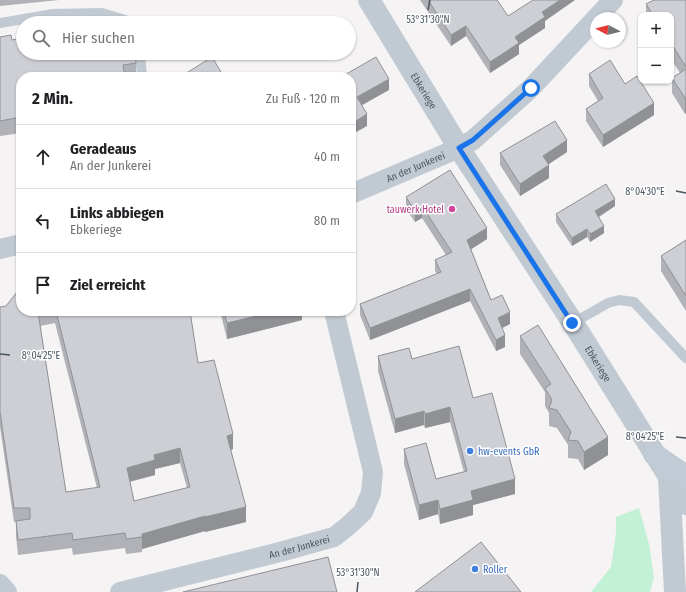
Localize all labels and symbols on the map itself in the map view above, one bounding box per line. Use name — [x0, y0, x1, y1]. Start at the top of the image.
north arrow — [590, 12, 626, 48]
text: 53°31'30"N — [406, 14, 450, 26]
street label: Ebkeriege — [408, 71, 439, 111]
route start — [522, 79, 540, 97]
street label: An der Junkerei — [385, 150, 447, 185]
text: 8°04'30"E — [625, 186, 665, 198]
place label: tauwerk Hotel — [387, 204, 444, 216]
marker: tauwerk Hotel — [447, 204, 457, 214]
route end — [563, 314, 581, 332]
street label: Ebkeriege — [582, 344, 613, 384]
text: 8°04'25"E — [22, 350, 61, 362]
text: 8°04'25"E — [626, 431, 665, 443]
marker: hw-events GbR — [465, 446, 475, 456]
place label: hw-events GbR — [478, 446, 540, 458]
street label: An der Junkerei — [268, 533, 331, 562]
marker: Roller — [470, 564, 480, 574]
place label: Roller — [483, 564, 508, 576]
text: 53°31'30"N — [336, 567, 380, 579]

